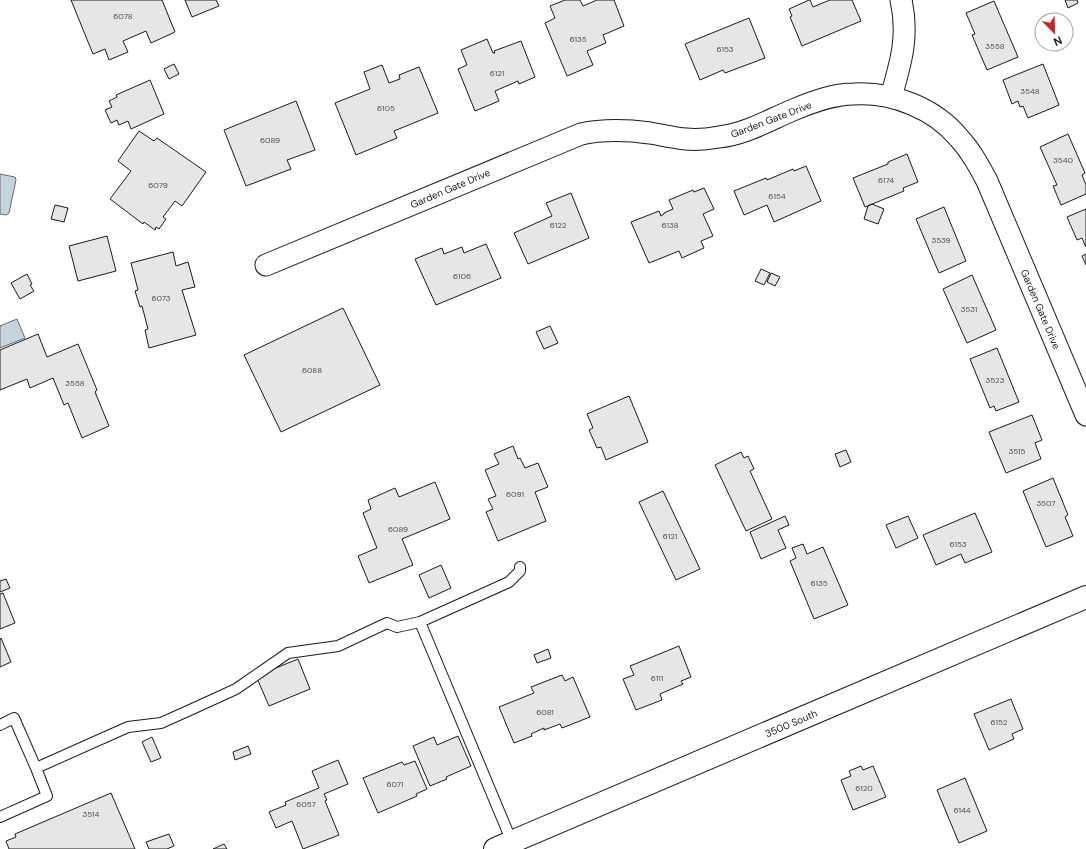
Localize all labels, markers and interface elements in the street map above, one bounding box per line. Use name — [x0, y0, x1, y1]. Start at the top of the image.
house number: 6078 — [113, 11, 133, 21]
north arrow — [1034, 12, 1074, 52]
text: N — [1051, 33, 1064, 49]
house number: 6135 — [569, 34, 587, 44]
house number: 3558 — [985, 41, 1005, 51]
house number: 6153 — [716, 44, 734, 54]
house number: 6121 — [490, 68, 504, 78]
house number: 3548 — [1020, 86, 1040, 96]
street label: Garden Gate Drive — [729, 98, 814, 141]
house number: 6105 — [377, 103, 395, 113]
house number: 6089 — [260, 135, 280, 145]
house number: 3540 — [1053, 155, 1073, 165]
street label: Garden Gate Drive — [408, 166, 492, 211]
house number: 6174 — [878, 175, 894, 185]
house number: 6079 — [148, 180, 168, 190]
house number: 6154 — [768, 191, 786, 201]
house number: 6122 — [550, 220, 567, 230]
house number: 6138 — [661, 220, 679, 230]
house number: 3539 — [931, 235, 951, 245]
street label: Garden Gate Drive — [1018, 267, 1063, 351]
house number: 6106 — [453, 271, 471, 281]
house number: 6073 — [151, 293, 171, 303]
house number: 3531 — [961, 304, 977, 314]
house number: 6088 — [302, 365, 322, 375]
house number: 3523 — [986, 375, 1005, 385]
house number: 3558 — [65, 378, 85, 388]
house number: 3515 — [1009, 446, 1026, 456]
house number: 6091 — [506, 489, 524, 499]
house number: 3507 — [1036, 498, 1056, 508]
house number: 6089 — [388, 524, 408, 534]
house number: 6121 — [663, 531, 677, 541]
house number: 6153 — [949, 539, 967, 549]
house number: 6135 — [810, 578, 828, 588]
house number: 6111 — [651, 673, 663, 683]
house number: 6081 — [536, 707, 554, 717]
street label: 3500 South — [763, 707, 819, 740]
house number: 6152 — [991, 717, 1008, 727]
house number: 6071 — [386, 779, 404, 789]
house number: 6120 — [855, 783, 873, 793]
house number: 6057 — [296, 799, 316, 809]
house number: 6144 — [953, 805, 971, 815]
house number: 3514 — [83, 809, 100, 819]

